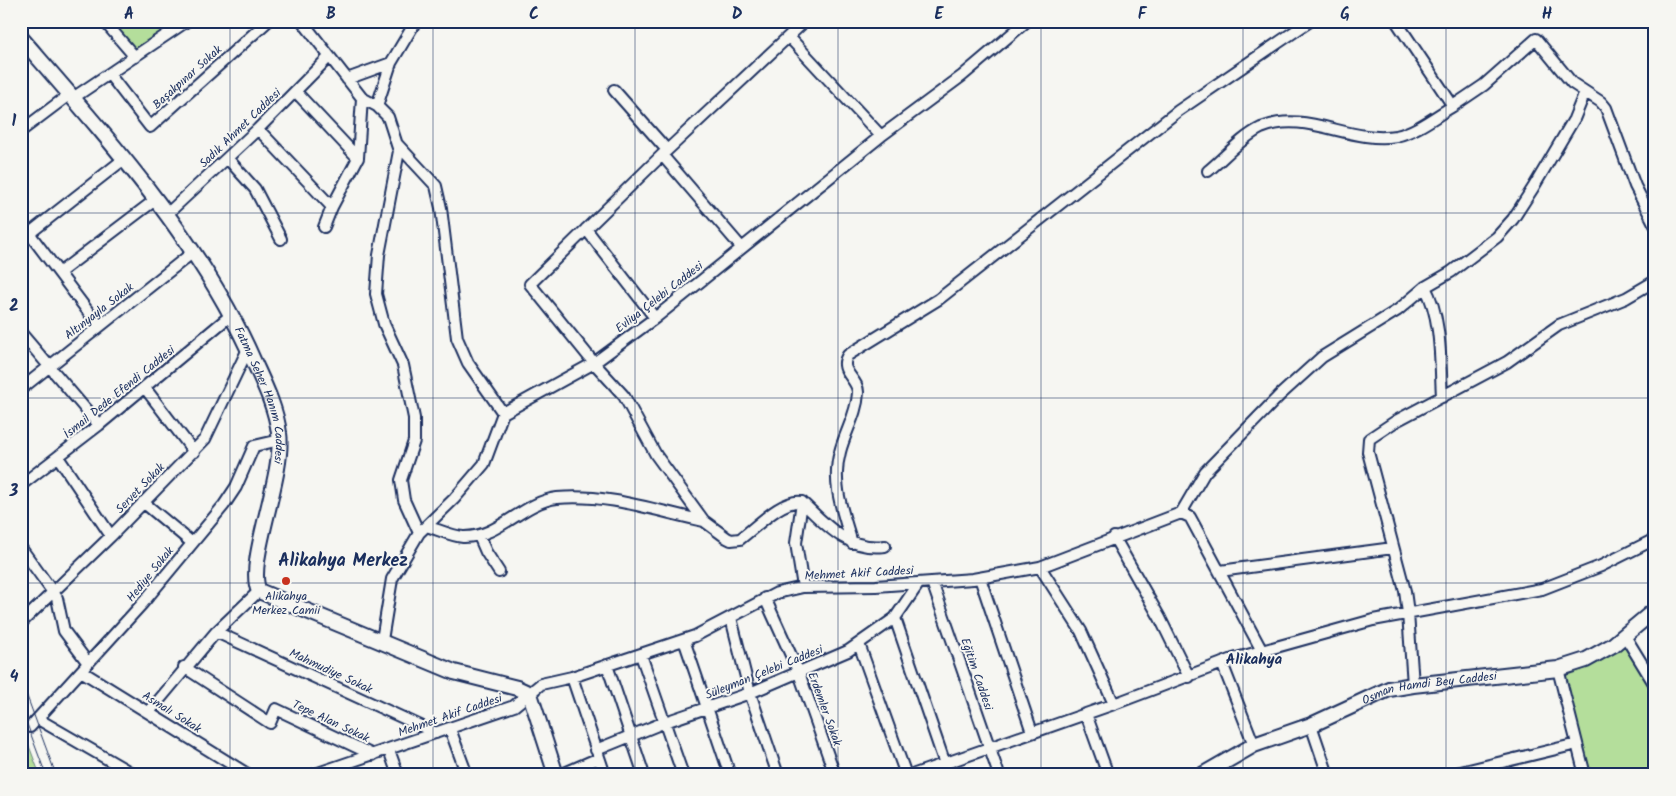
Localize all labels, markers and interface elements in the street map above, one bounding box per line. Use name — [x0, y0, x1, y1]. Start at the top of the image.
text: A — [124, 2, 134, 27]
text: B — [326, 2, 336, 27]
text: C — [529, 2, 539, 27]
text: D — [732, 2, 743, 27]
text: E — [935, 2, 945, 27]
text: F — [1138, 2, 1148, 27]
text: G — [1340, 2, 1350, 27]
text: H — [1542, 2, 1552, 27]
street label: Başakpınar Sokak — [148, 41, 227, 114]
street label: Sadık Ahmet Caddesi — [195, 83, 287, 173]
text: 1 — [12, 109, 17, 134]
street label: Evliya Çelebi Caddesi — [611, 256, 708, 338]
street label: Altınyayla Sokak — [61, 278, 138, 345]
text: 2 — [9, 294, 19, 319]
street label: Fatma Seher Hanım Caddesi — [229, 323, 289, 466]
street label: İsmail Dede Efendi Caddesi — [59, 341, 180, 444]
street label: Servet Sokak — [111, 458, 170, 518]
text: 3 — [9, 479, 19, 504]
street label: Hediye Sokak — [122, 542, 179, 606]
district label: Alikahya Merkez — [278, 547, 408, 576]
street label: Mehmet Akif Caddesi — [804, 561, 915, 586]
marker: Alikahya Merkez Camii — [280, 575, 292, 587]
place label: Alikahya Merkez Camii — [252, 587, 321, 620]
street label: Eğitim Caddesi — [955, 635, 998, 714]
street label: Süleyman Çelebi Caddesi — [702, 640, 827, 705]
street label: Mahmudiye Sokak — [286, 644, 376, 699]
district label: Alikahya — [1226, 648, 1282, 672]
text: 4 — [10, 665, 19, 690]
street label: Osman Hamdi Bey Caddesi — [1359, 667, 1499, 710]
street label: Erdemler Sokak — [802, 669, 847, 749]
street label: Asmalı Sokak — [138, 687, 206, 738]
street label: Mehmet Akif Caddesi — [396, 688, 506, 742]
street label: Tepe Alan Sokak — [289, 695, 373, 748]

